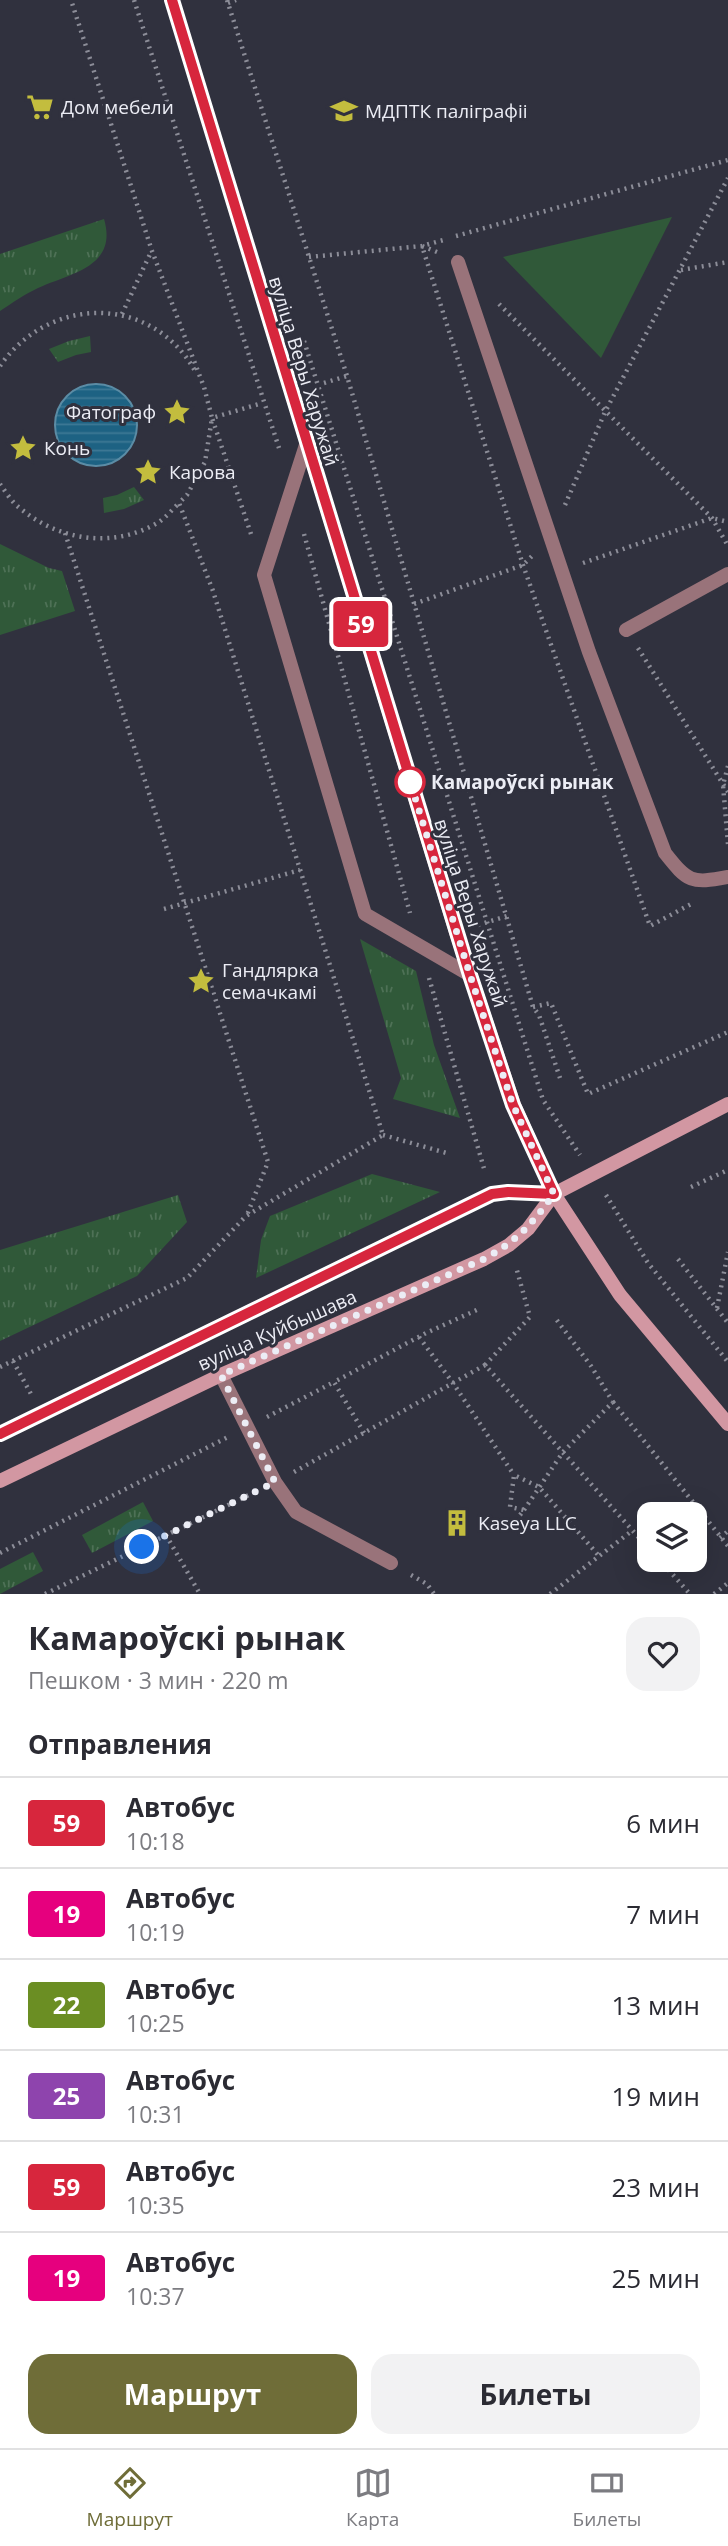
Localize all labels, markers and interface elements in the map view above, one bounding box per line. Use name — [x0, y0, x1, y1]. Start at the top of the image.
supermarket icon: Дом мебели — [25, 92, 55, 122]
place label: Дом мебели — [61, 94, 174, 120]
school or university icon: МДПТК паліграфіі — [329, 96, 359, 126]
place label: МДПТК паліграфіі — [365, 98, 527, 124]
street label: вуліца Веры Харужай — [263, 273, 345, 469]
place icon: Фатограф — [162, 397, 192, 427]
place label: Фатограф — [66, 399, 156, 425]
place icon: Конь — [8, 433, 38, 463]
place label: Конь — [44, 435, 90, 461]
place icon: Карова — [133, 457, 163, 487]
place label: Карова — [169, 459, 236, 485]
line badge: 59 — [330, 601, 392, 647]
text: 59 — [347, 607, 375, 640]
marker: Камароўскі рынак — [395, 767, 425, 797]
place label: Камароўскі рынак — [431, 769, 614, 795]
street label: вуліца Веры Харужай — [428, 815, 514, 1011]
place label: Гандлярка семачкамі — [222, 957, 319, 1005]
place icon: Гандлярка семачкамі — [186, 966, 216, 996]
street label: вуліца Куйбышава — [193, 1283, 361, 1377]
map controls — [637, 1502, 707, 1572]
button: layers — [637, 1502, 707, 1572]
building icon: Kaseya LLC — [442, 1508, 472, 1538]
place label: Kaseya LLC — [478, 1510, 577, 1536]
your location — [124, 1529, 159, 1564]
text: Камароўскі рынак — [28, 1615, 345, 1660]
button: heart — [626, 1617, 700, 1691]
text: Пешком · 3 мин · 220 m — [28, 1664, 289, 1696]
text: Отправления — [28, 1726, 212, 1762]
text: Автобус — [126, 1789, 235, 1825]
text: 6 мин — [626, 1805, 700, 1841]
text: 59 — [53, 1806, 80, 1839]
text: 10:18 — [126, 1825, 185, 1857]
text: Автобус — [126, 1880, 235, 1916]
text: 7 мин — [626, 1896, 700, 1932]
text: 19 — [53, 1897, 80, 1930]
text: 10:19 — [126, 1916, 185, 1948]
text: Автобус — [126, 1971, 235, 2007]
text: 13 мин — [611, 1987, 700, 2023]
text: 22 — [53, 1988, 80, 2021]
text: 10:25 — [126, 2007, 185, 2039]
text: Автобус — [126, 2062, 235, 2098]
text: 19 мин — [611, 2078, 700, 2114]
text: 25 — [53, 2079, 80, 2112]
text: 10:31 — [126, 2098, 185, 2130]
text: Автобус — [126, 2153, 235, 2189]
text: 23 мин — [611, 2169, 700, 2205]
text: 59 — [53, 2170, 80, 2203]
text: 10:35 — [126, 2189, 185, 2221]
text: Автобус — [126, 2244, 235, 2280]
text: 25 мин — [611, 2260, 700, 2296]
text: 19 — [53, 2261, 80, 2294]
text: 10:37 — [126, 2280, 185, 2312]
button: Маршрут — [28, 2354, 357, 2434]
button: Билеты — [371, 2354, 700, 2434]
tab: Маршрут — [87, 2464, 173, 2532]
tab: Карта — [346, 2464, 399, 2532]
tab: Билеты — [573, 2464, 641, 2532]

